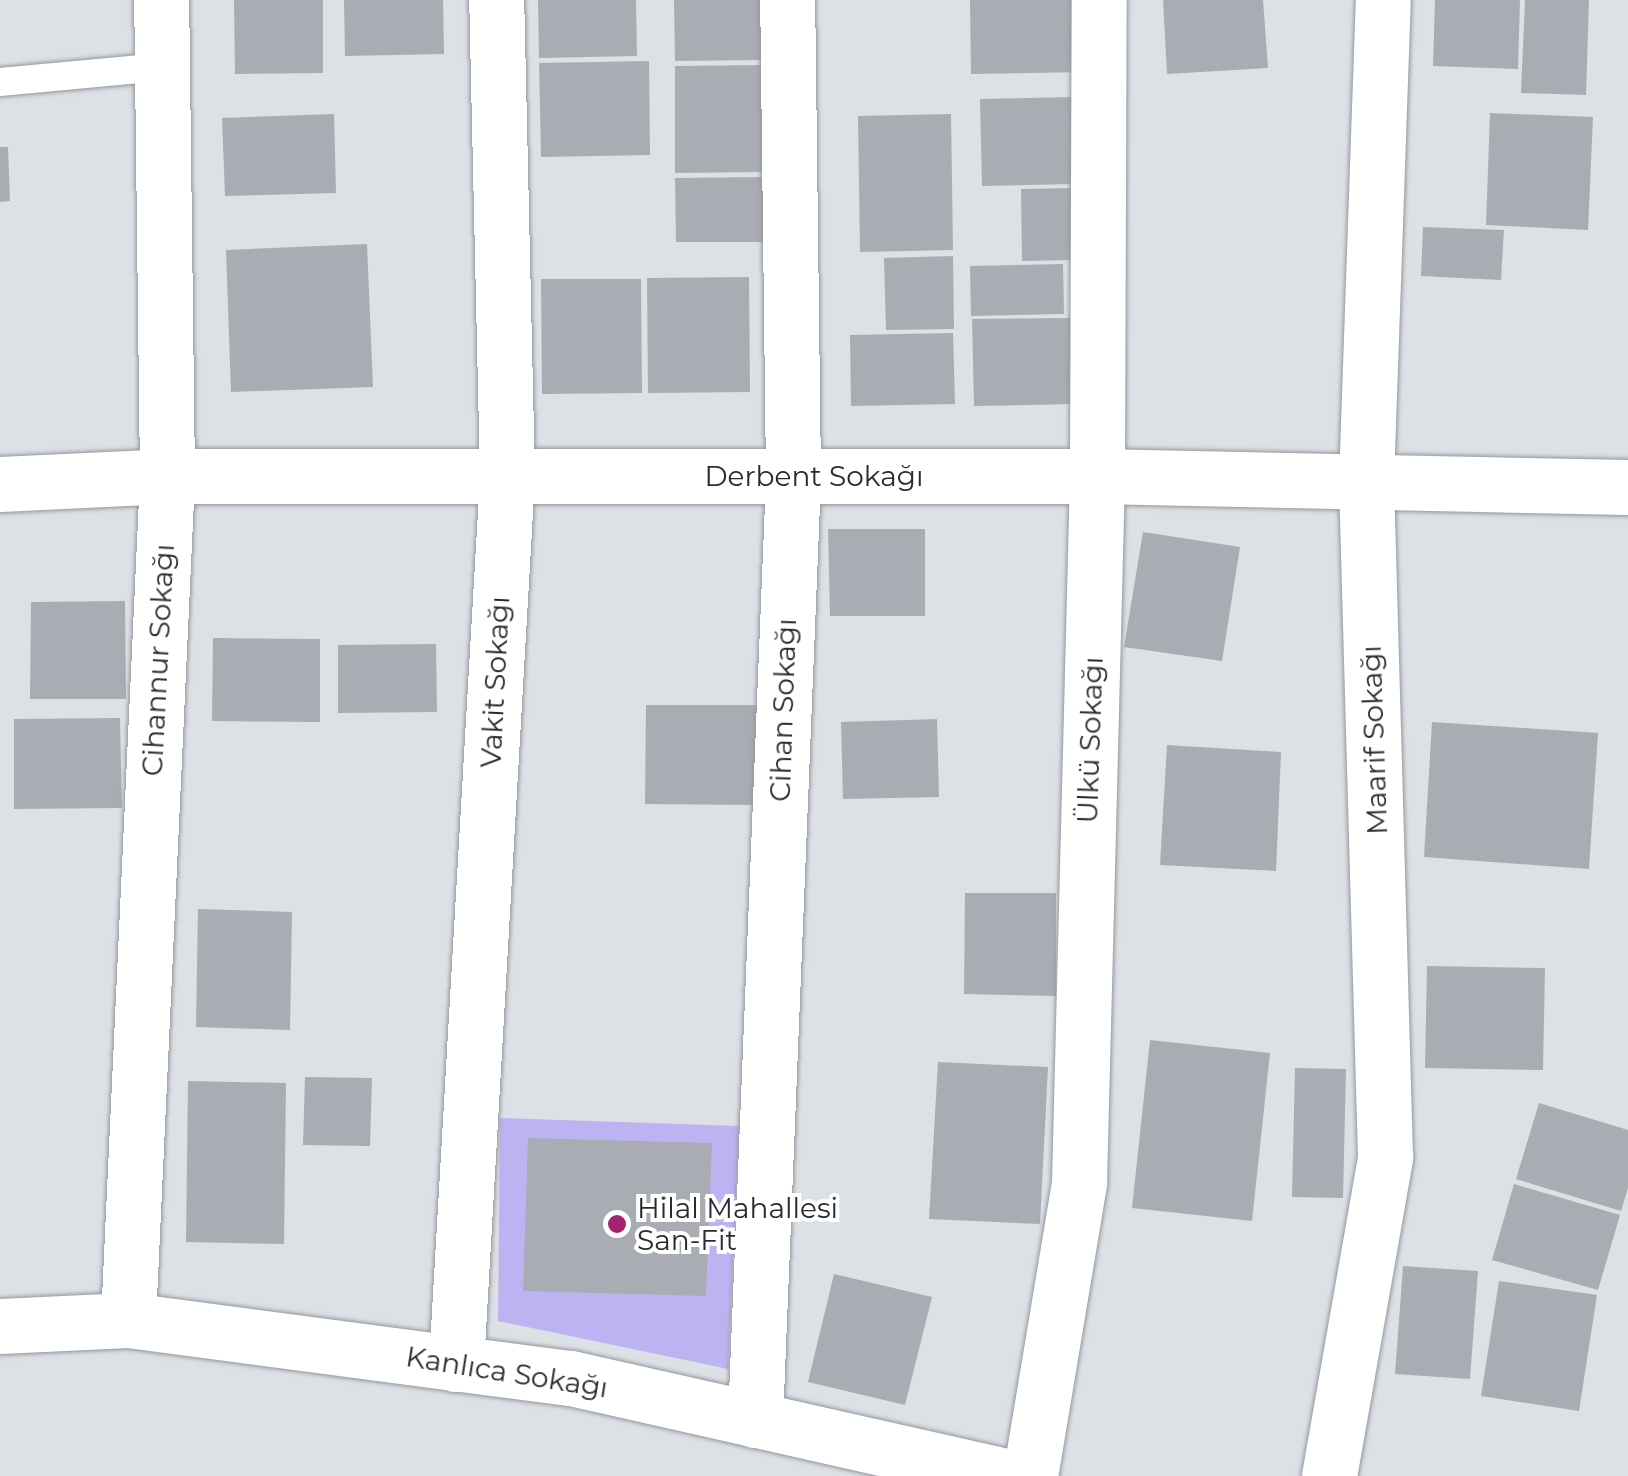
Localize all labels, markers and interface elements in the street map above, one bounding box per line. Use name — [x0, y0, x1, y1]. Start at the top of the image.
street label: Derbent Sokağı — [704, 459, 924, 493]
street label: Cihannur Sokağı — [135, 543, 181, 777]
street label: Vakit Sokağı — [474, 595, 516, 769]
street label: Cihan Sokağı — [763, 618, 803, 802]
street label: Maarif Sokağı — [1354, 645, 1394, 835]
street label: Ülkü Sokağı — [1070, 656, 1110, 824]
place label: Hilal Mahallesi San-Fit — [637, 1191, 838, 1257]
marker: Hilal Mahallesi San-Fit — [606, 1213, 628, 1235]
street label: Kanlıca Sokağı — [404, 1339, 610, 1405]

